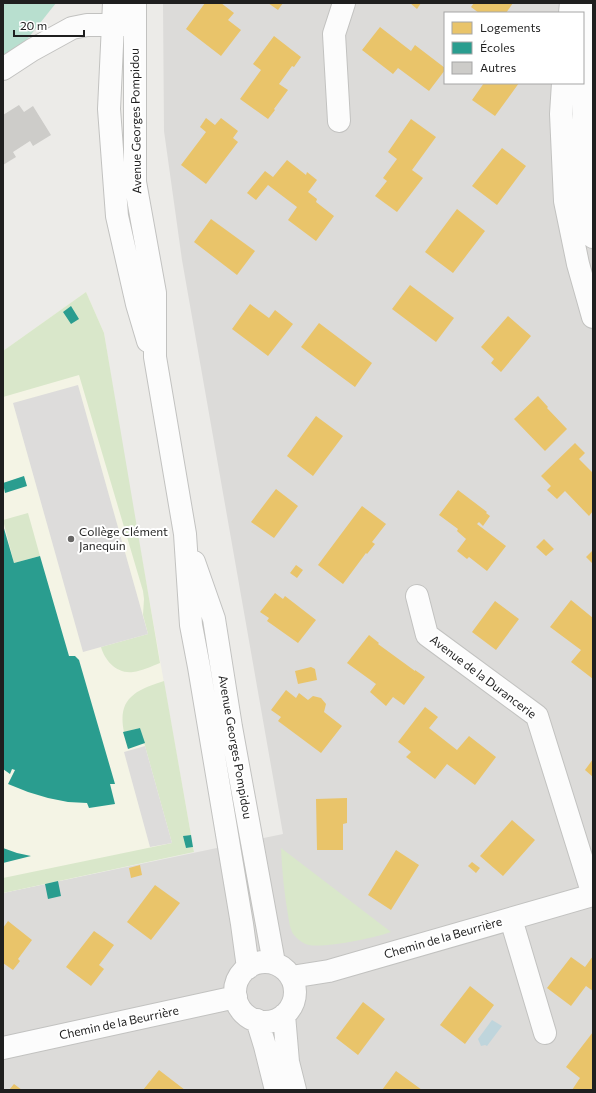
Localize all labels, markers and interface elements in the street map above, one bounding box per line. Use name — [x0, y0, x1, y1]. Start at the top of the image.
scale bar — [14, 12, 84, 38]
legend — [444, 12, 584, 84]
text: 20 m — [20, 18, 47, 32]
text: Logements — [480, 20, 541, 34]
text: Écoles — [480, 40, 515, 54]
street label: Avenue Georges Pompidou — [127, 48, 143, 194]
text: Autres — [480, 60, 516, 74]
place label: Collège Clément Janequin — [79, 524, 168, 553]
marker: Collège Clément Janequin — [66, 534, 76, 544]
street label: Avenue de la Durancerie — [428, 632, 539, 721]
street label: Avenue Georges Pompidou — [216, 674, 256, 820]
street label: Chemin de la Beurrière — [382, 913, 503, 961]
street label: Chemin de la Beurrière — [58, 1002, 180, 1042]

